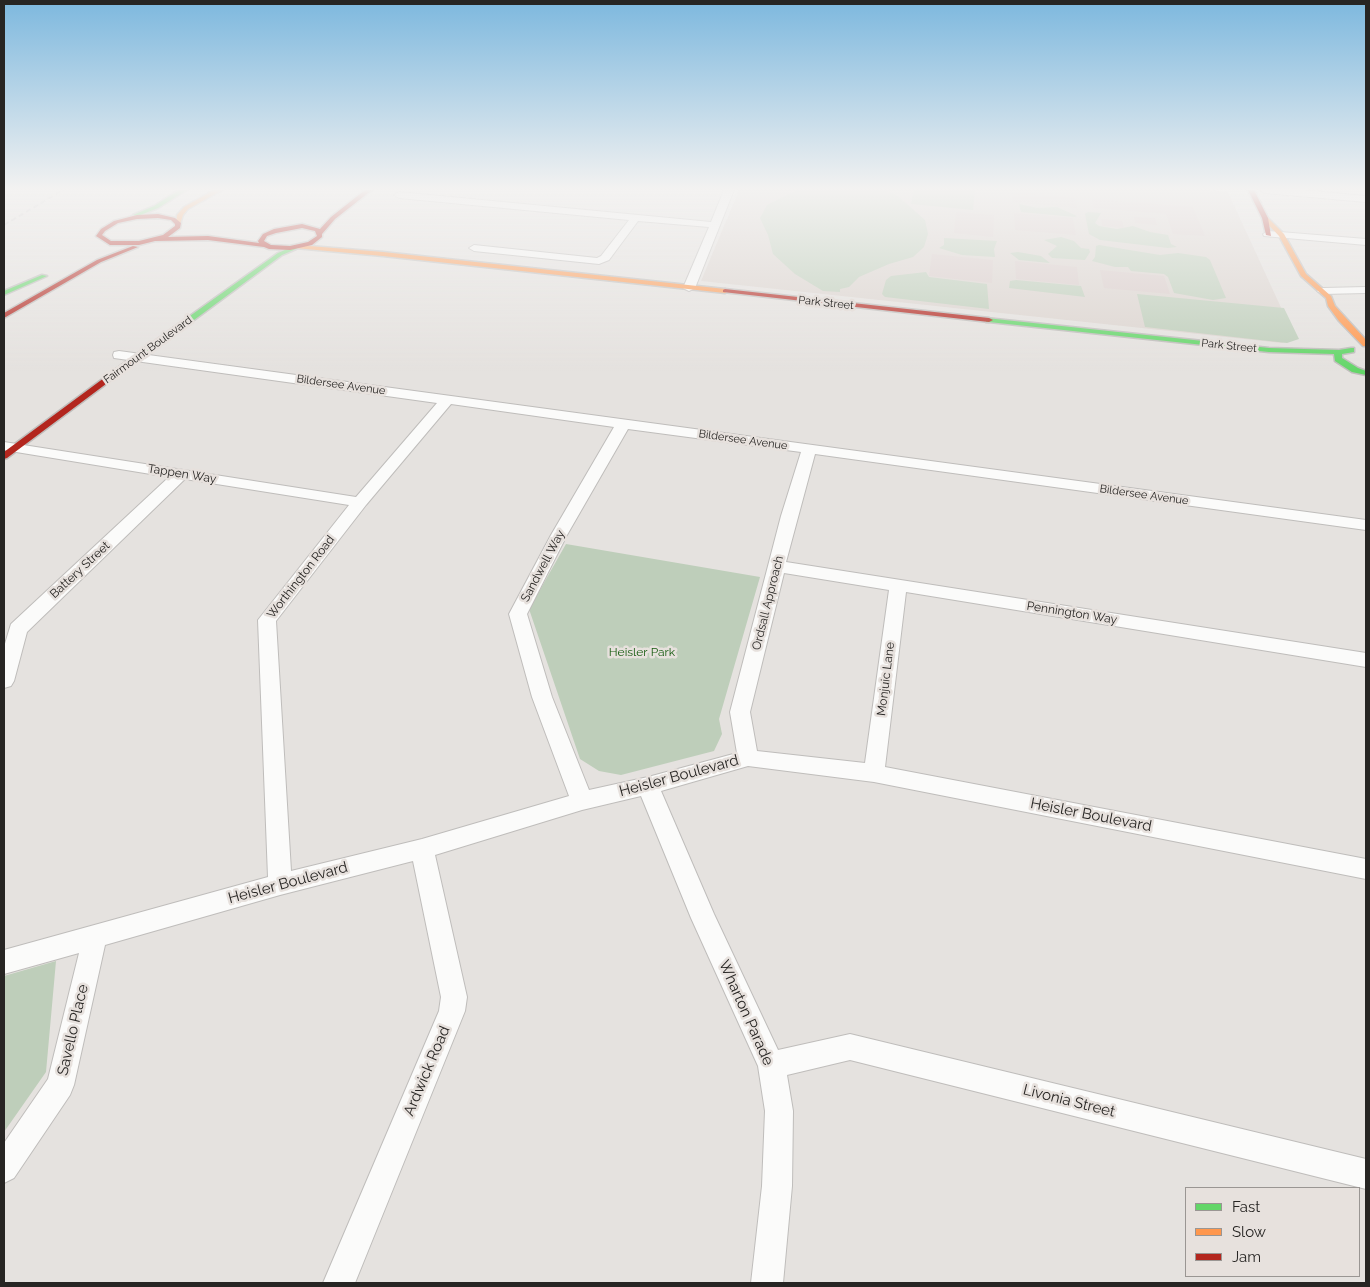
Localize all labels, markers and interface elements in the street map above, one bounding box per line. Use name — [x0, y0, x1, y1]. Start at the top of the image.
street label: Park Street — [798, 294, 854, 312]
street label: Fairmount Boulevard — [101, 314, 195, 386]
street label: Park Street — [1201, 337, 1257, 355]
street label: Bildersee Avenue — [296, 372, 386, 398]
street label: Bildersee Avenue — [698, 427, 788, 453]
street label: Tappen Way — [147, 461, 217, 487]
street label: Bildersee Avenue — [1099, 482, 1189, 508]
street label: Sandwell Way — [518, 528, 568, 604]
street label: Worthington Road — [264, 533, 338, 621]
street label: Battery Street — [47, 539, 113, 601]
street label: Ordsall Approach — [749, 554, 787, 652]
street label: Pennington Way — [1026, 599, 1118, 627]
street label: Monjuic Lane — [874, 641, 898, 717]
park label: Heisler Park — [609, 645, 675, 659]
street label: Heisler Boulevard — [617, 751, 741, 801]
street label: Heisler Boulevard — [1029, 794, 1153, 836]
street label: Heisler Boulevard — [226, 858, 350, 908]
street label: Wharton Parade — [715, 958, 777, 1068]
street label: Savello Place — [54, 983, 92, 1077]
street label: Ardwick Road — [400, 1023, 454, 1119]
street label: Livonia Street — [1021, 1081, 1117, 1121]
legend — [1185, 1187, 1360, 1277]
text: Fast — [1232, 1198, 1260, 1216]
text: Slow — [1232, 1223, 1266, 1241]
text: Jam — [1232, 1248, 1261, 1266]

